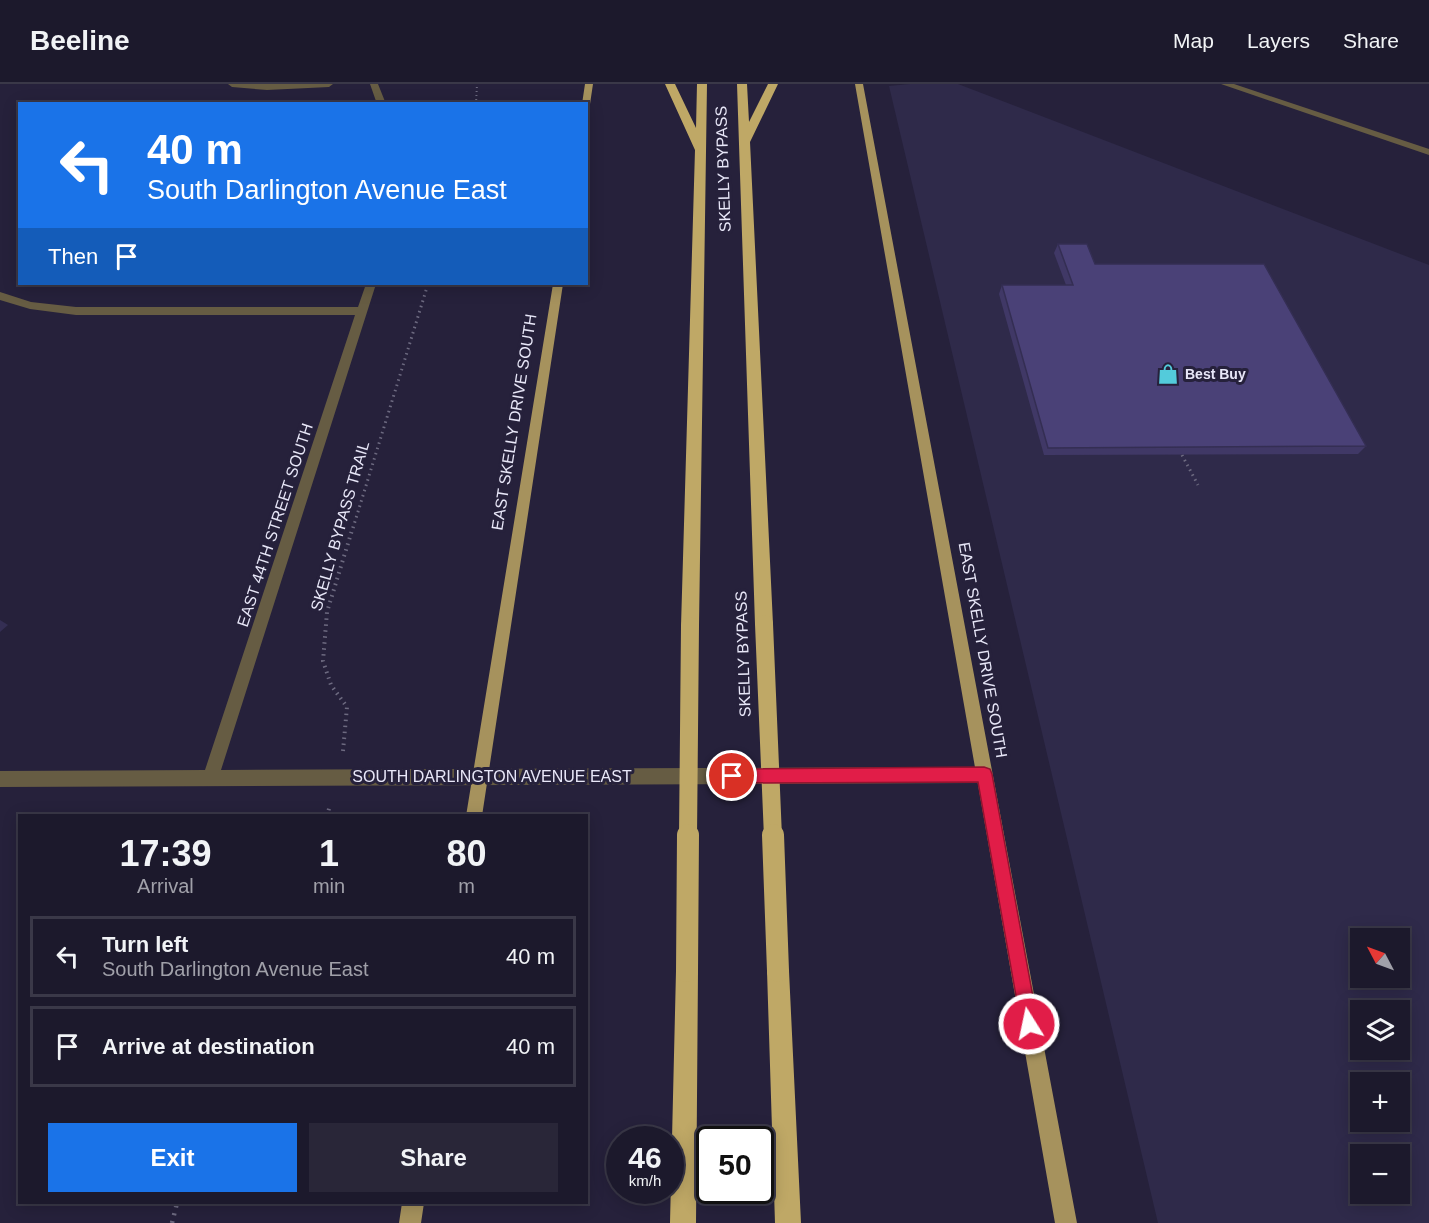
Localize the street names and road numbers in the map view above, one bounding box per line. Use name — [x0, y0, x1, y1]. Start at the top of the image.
street label: SKELLY BYPASS — [712, 106, 734, 232]
street label: EAST SKELLY DRIVE SOUTH — [488, 313, 540, 531]
street label: EAST 44TH STREET SOUTH — [234, 421, 316, 629]
street label: SKELLY BYPASS TRAIL — [308, 439, 372, 613]
street label: EAST SKELLY DRIVE SOUTH — [956, 541, 1010, 759]
street label: SKELLY BYPASS — [732, 591, 754, 717]
street label: SOUTH DARLINGTON AVENUE EAST — [352, 768, 632, 785]

